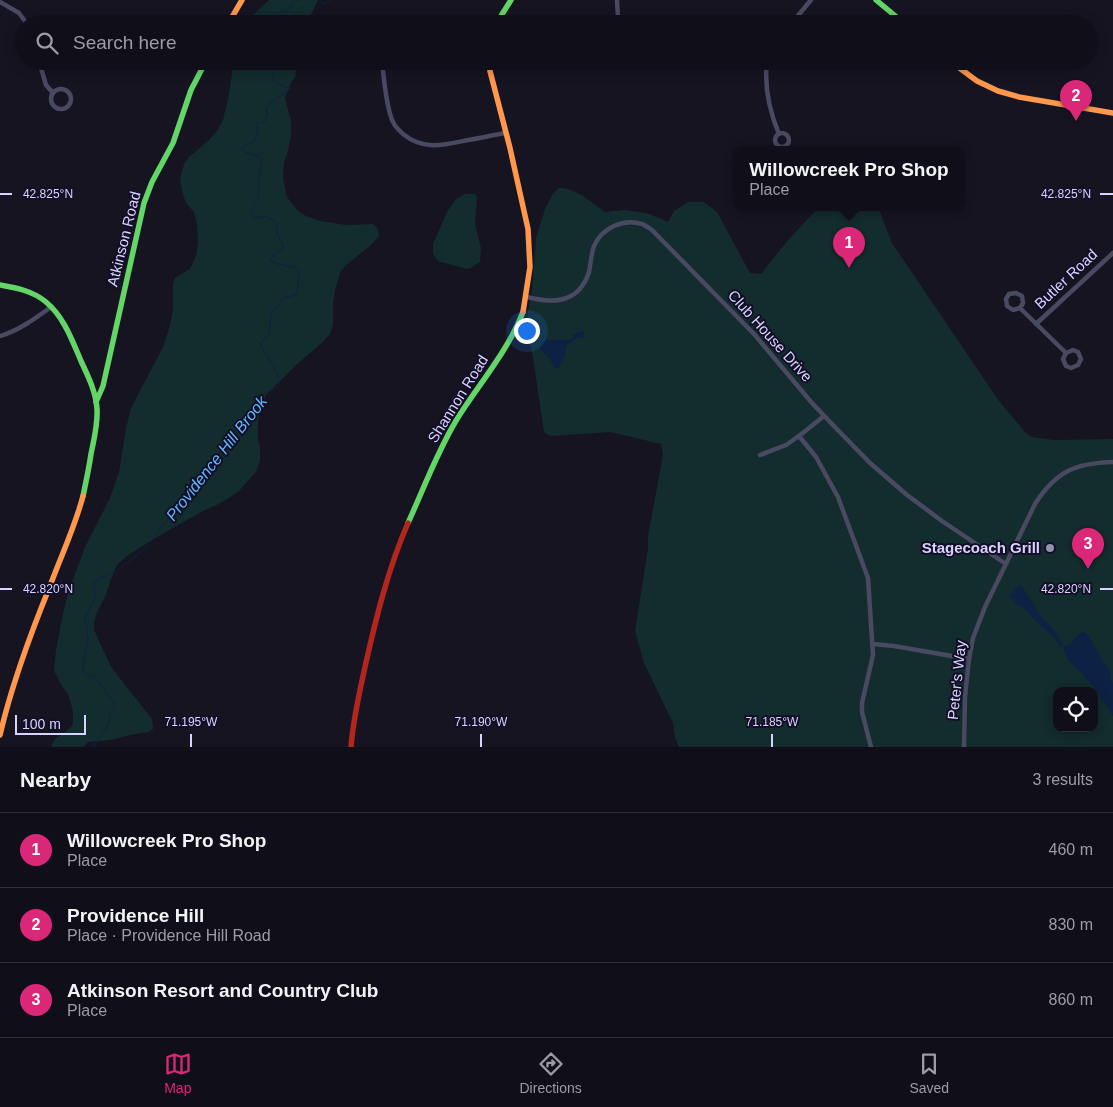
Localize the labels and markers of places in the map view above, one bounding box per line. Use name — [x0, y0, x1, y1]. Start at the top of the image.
pin: 2 — [1060, 80, 1092, 121]
pin: 1 — [833, 227, 865, 268]
pin: 3 — [1072, 528, 1104, 569]
place label: Stagecoach Grill — [922, 539, 1040, 556]
marker: Stagecoach Grill — [1044, 542, 1056, 554]

